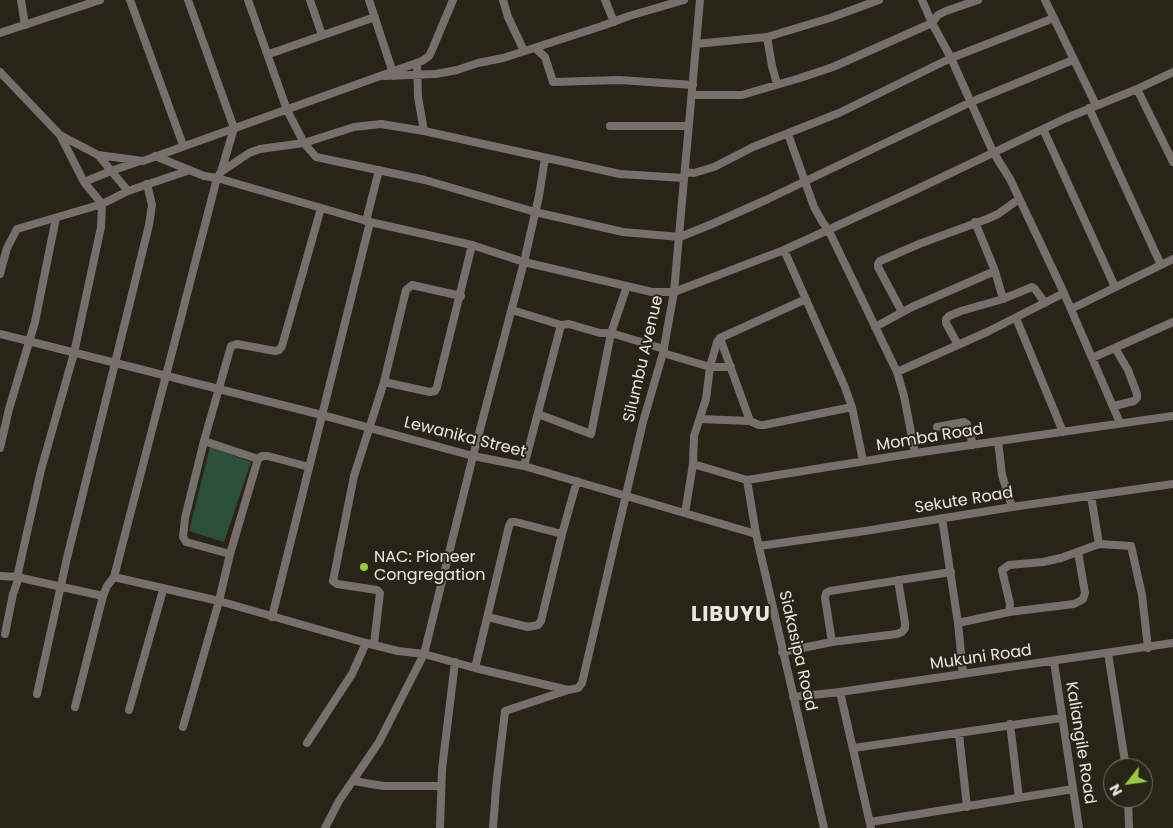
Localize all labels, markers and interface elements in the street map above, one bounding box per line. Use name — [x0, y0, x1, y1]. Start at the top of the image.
street label: Silumbu Avenue — [620, 294, 668, 424]
street label: Lewanika Street — [402, 414, 528, 462]
street label: Momba Road — [875, 420, 985, 456]
street label: Sekute Road — [913, 484, 1015, 518]
place label: NAC: Pioneer Congregation — [374, 548, 485, 586]
marker: NAC: Pioneer Congregation — [358, 561, 370, 573]
street label: Siakasipa Road — [774, 589, 820, 713]
district label: LIBUYU — [690, 603, 772, 629]
street label: Mukuni Road — [929, 641, 1033, 675]
street label: Kaliangile Road — [1061, 680, 1099, 806]
north arrow — [1103, 758, 1153, 808]
text: N — [1105, 780, 1127, 800]

